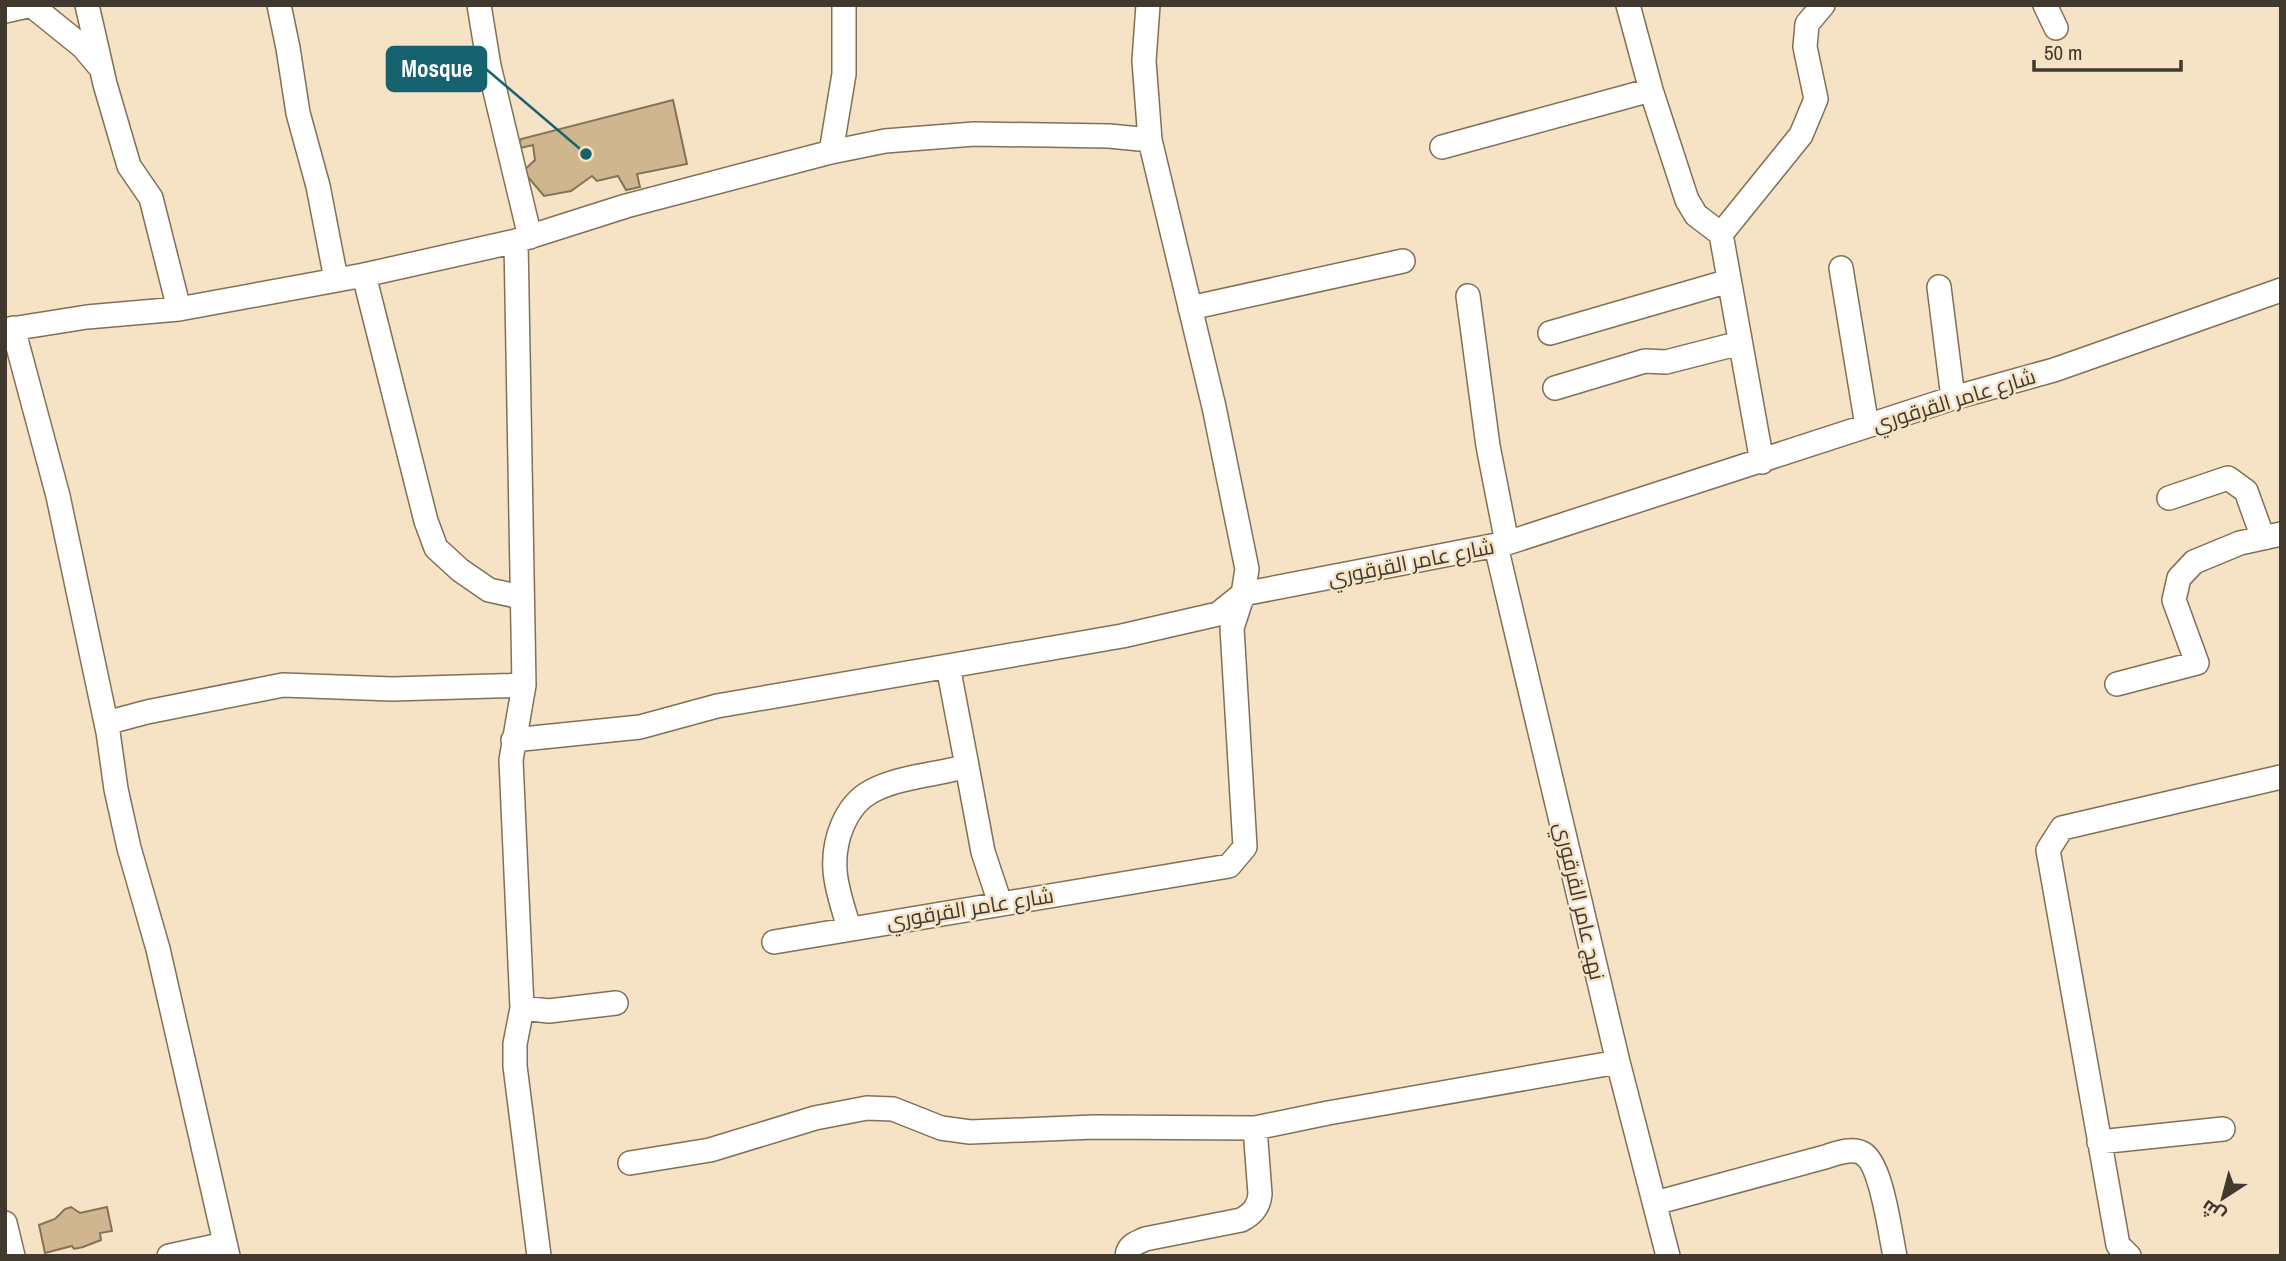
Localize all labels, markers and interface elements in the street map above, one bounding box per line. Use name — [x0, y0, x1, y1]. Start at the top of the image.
scale bar — [2034, 28, 2181, 72]
text: 50 m — [2044, 38, 2082, 67]
callout: Mosque — [387, 47, 486, 91]
text: Mosque — [401, 53, 473, 84]
street label: شارع عامر القرقوري — [1869, 361, 2040, 440]
street label: شارع عامر القرقوري — [1325, 532, 1497, 594]
street label: نهج عامر القرقوري — [1546, 819, 1612, 983]
street label: شارع عامر القرقوري — [884, 880, 1056, 938]
north arrow — [2188, 1163, 2258, 1233]
text: ش — [2196, 1194, 2231, 1229]

